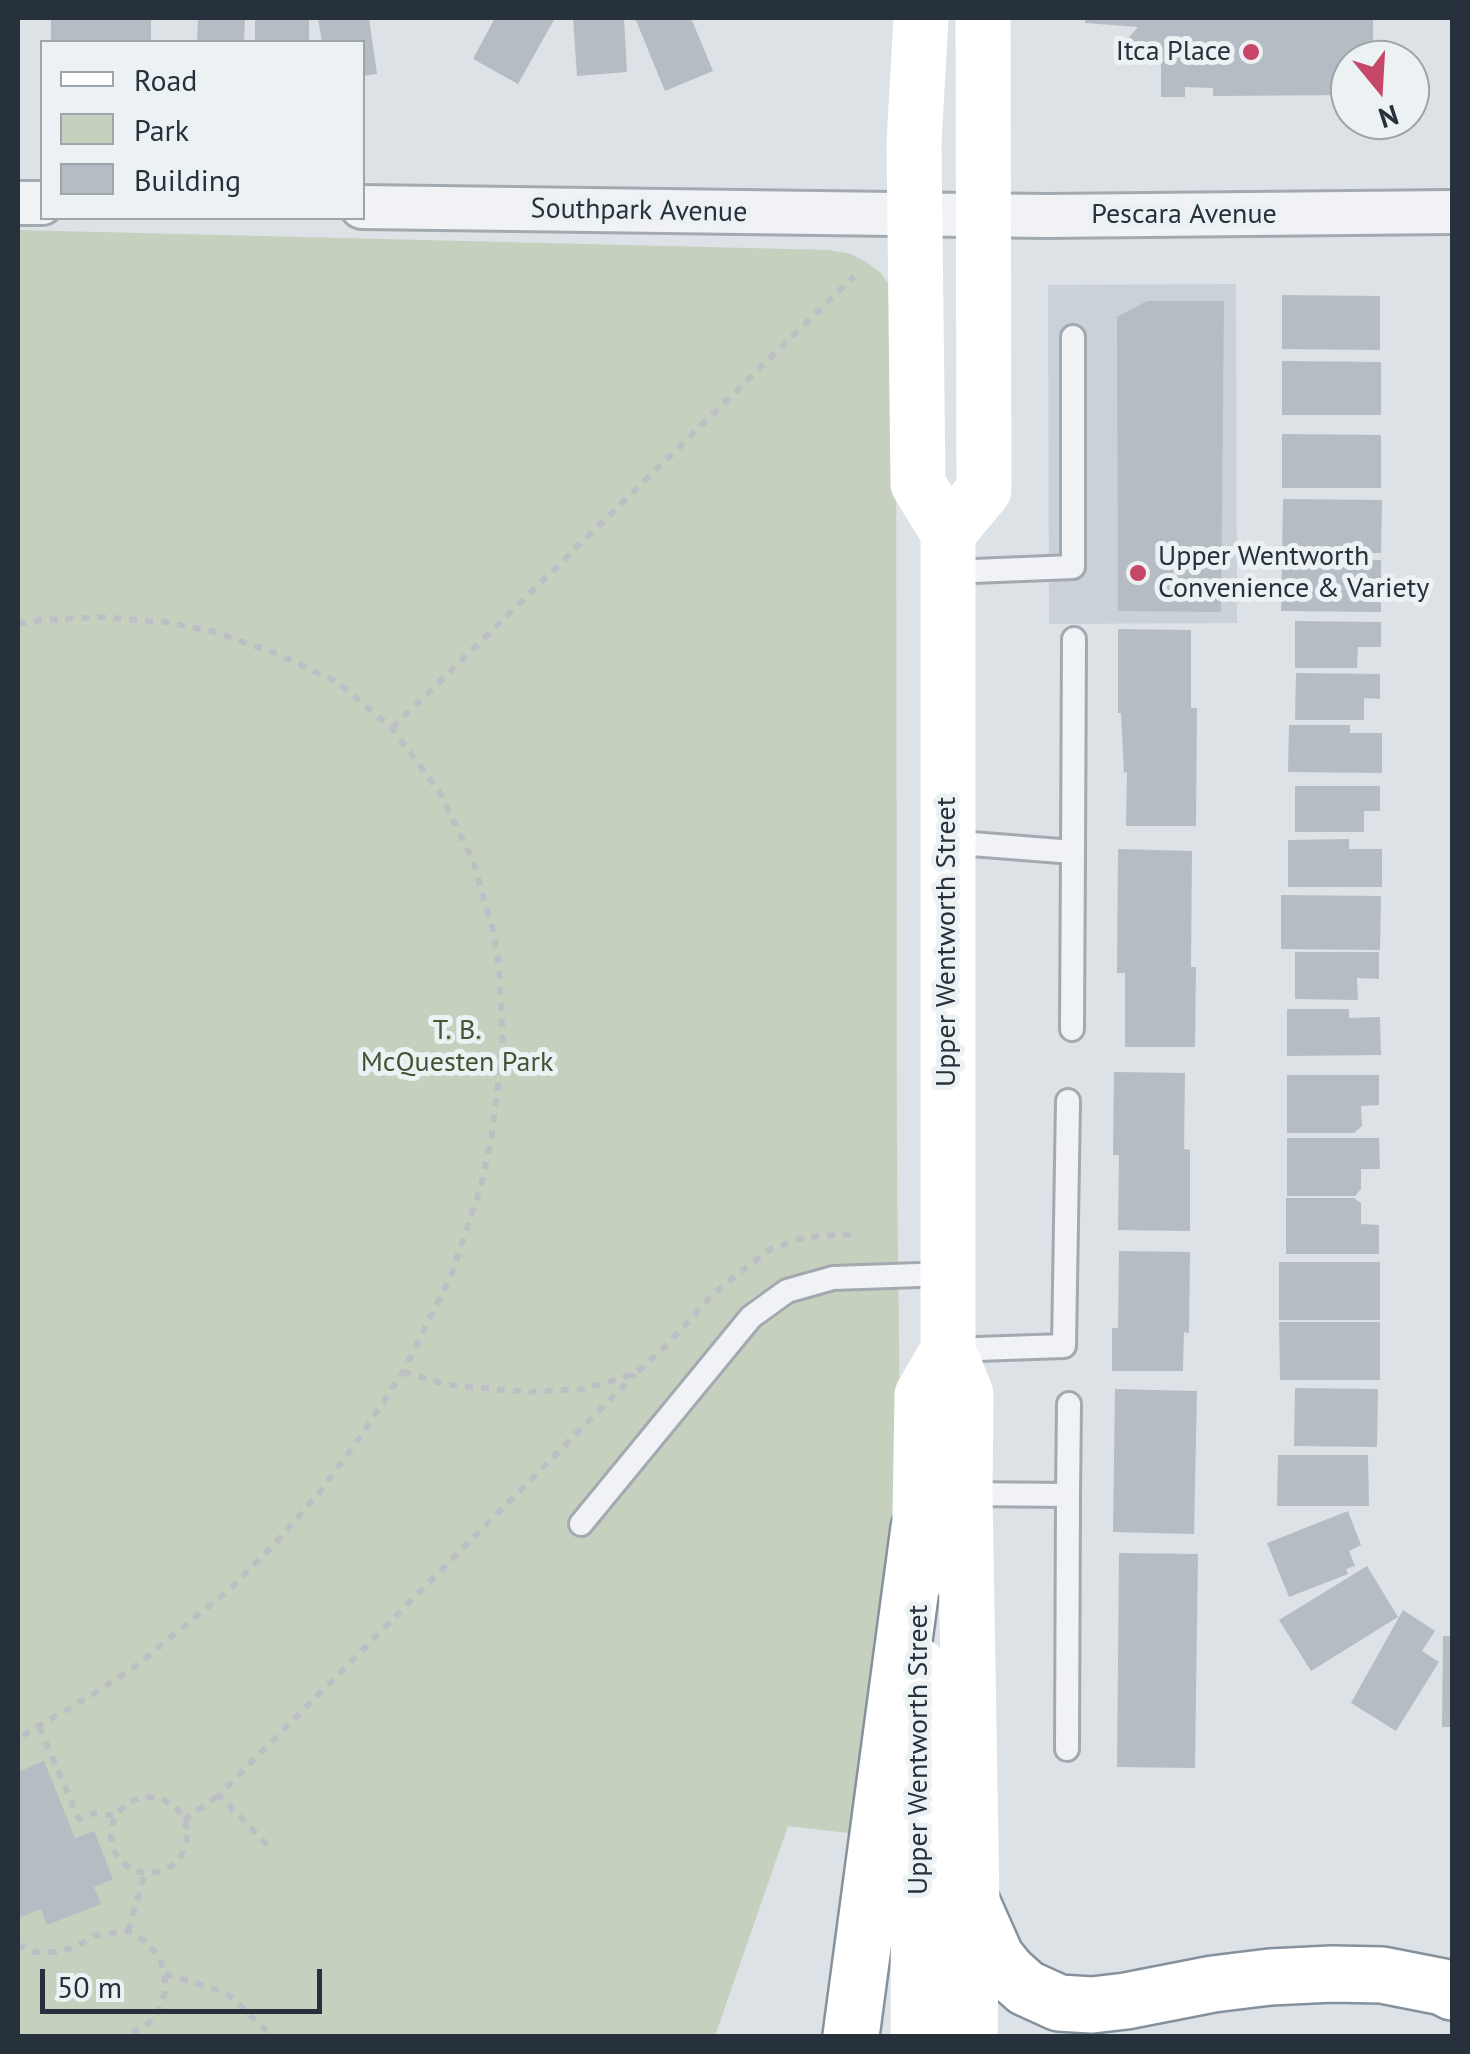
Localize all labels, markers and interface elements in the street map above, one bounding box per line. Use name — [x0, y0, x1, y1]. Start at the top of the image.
place label: Itca Place — [1116, 35, 1231, 69]
legend — [40, 40, 365, 220]
north arrow — [1330, 40, 1430, 140]
marker: Itca Place — [1240, 41, 1262, 63]
text: Road — [134, 60, 198, 99]
text: N — [1374, 97, 1403, 138]
text: Park — [134, 110, 189, 149]
text: Building — [134, 160, 241, 199]
street label: Southpark Avenue — [530, 192, 748, 230]
street label: Pescara Avenue — [1091, 198, 1277, 232]
place label: Upper Wentworth Convenience & Variety — [1158, 540, 1429, 606]
marker: Upper Wentworth Convenience & Variety — [1127, 562, 1149, 584]
street label: Upper Wentworth Street — [930, 797, 964, 1087]
park label: T. B. McQuesten Park — [361, 1014, 553, 1080]
street label: Upper Wentworth Street — [902, 1605, 936, 1895]
scale bar — [45, 1949, 328, 2011]
text: 50 m — [57, 1967, 122, 2006]

